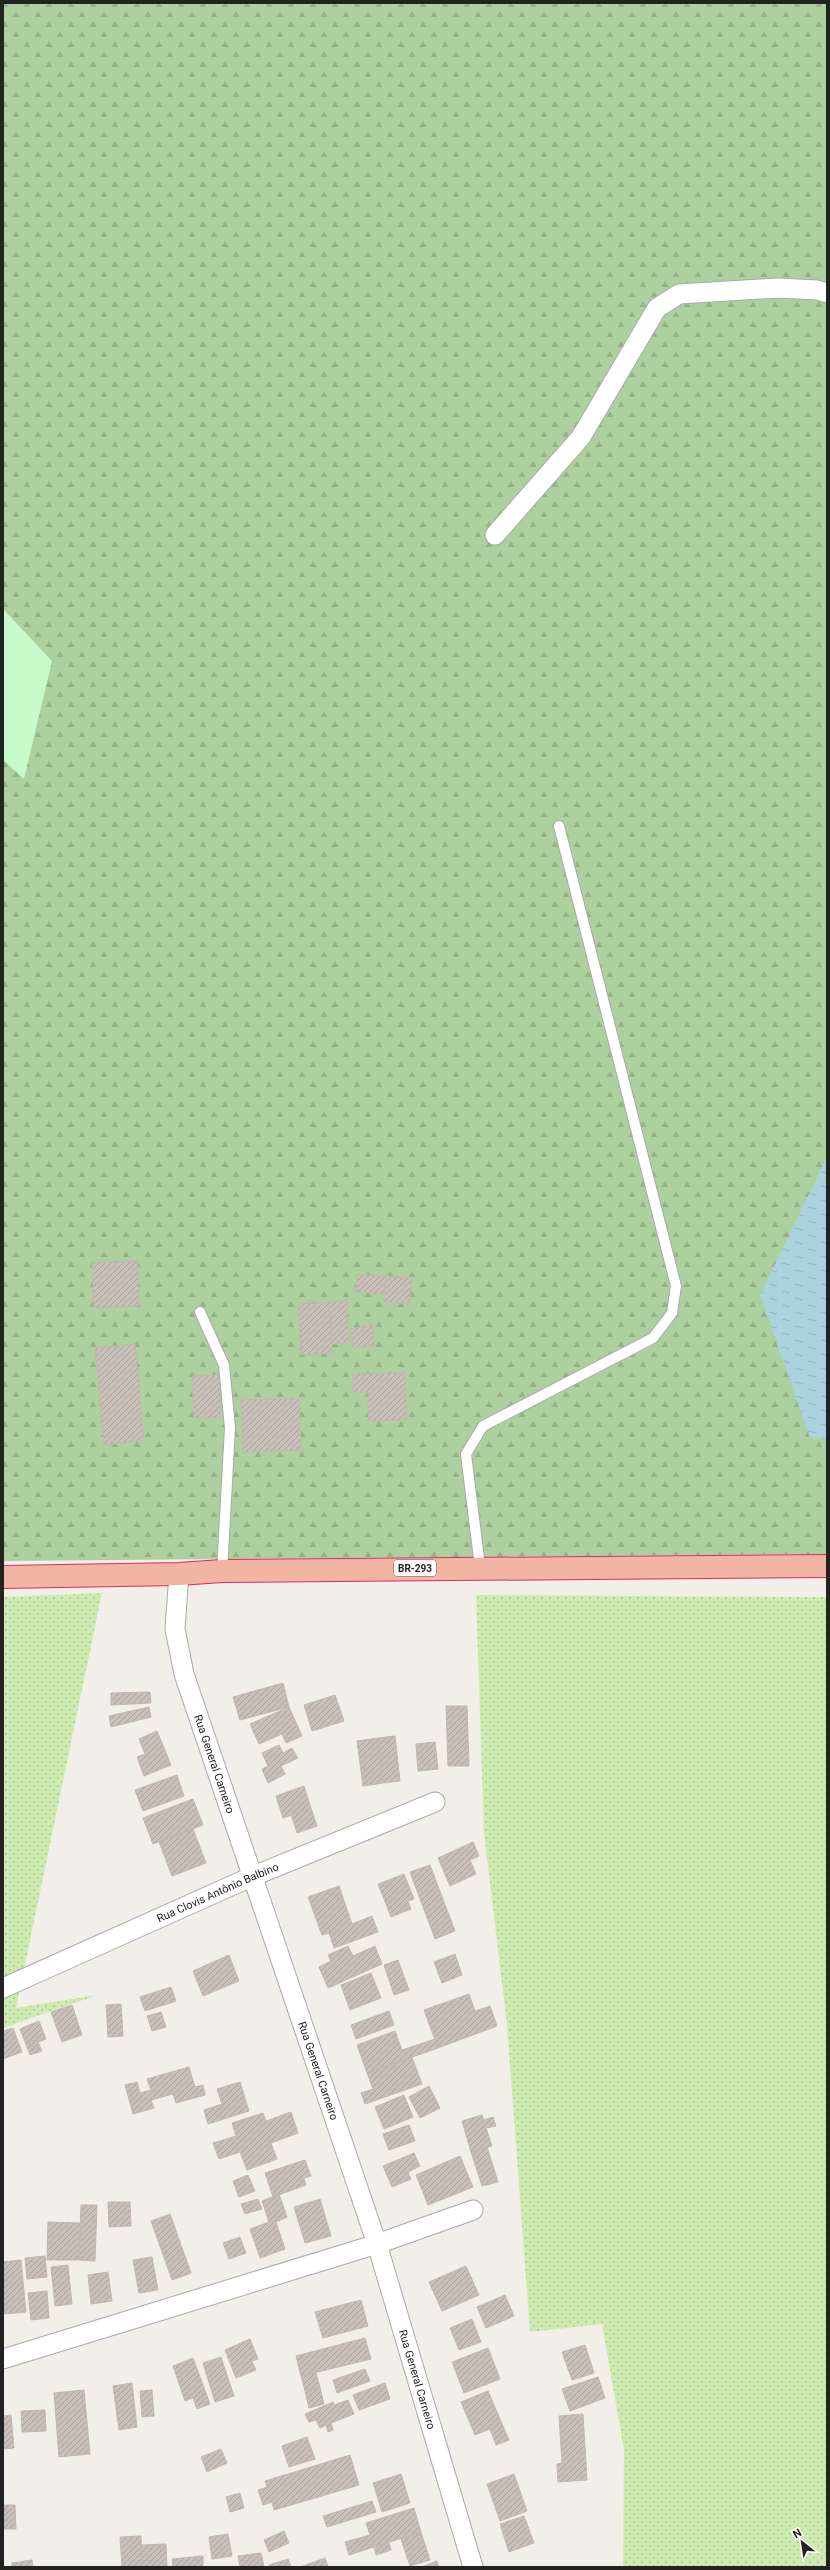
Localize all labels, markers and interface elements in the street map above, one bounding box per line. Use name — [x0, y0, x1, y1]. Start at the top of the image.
road number: BR-293 — [394, 1560, 436, 1576]
street label: Rua General Carneiro — [192, 1713, 237, 1815]
street label: Rua Clovis Antônio Balbino — [155, 1860, 280, 1925]
street label: Rua General Carneiro — [296, 2020, 341, 2122]
street label: Rua General Carneiro — [396, 2328, 438, 2431]
north arrow — [782, 2522, 822, 2562]
text: N — [791, 2526, 804, 2541]

